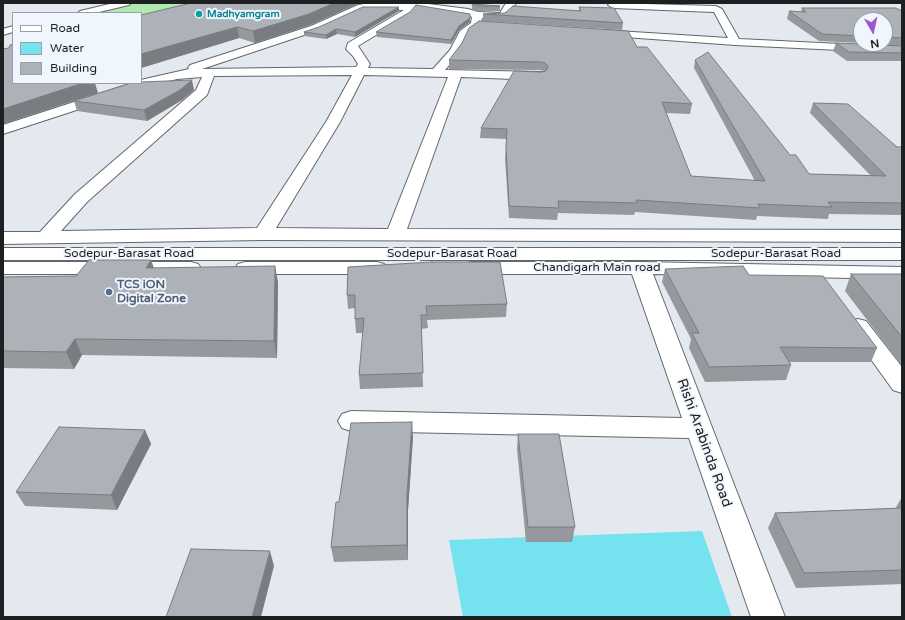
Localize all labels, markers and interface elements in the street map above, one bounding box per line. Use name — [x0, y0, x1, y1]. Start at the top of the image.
place label: Madhyamgram — [207, 8, 280, 20]
marker: Madhyamgram — [194, 9, 204, 19]
legend — [12, 12, 142, 84]
north arrow — [853, 12, 893, 52]
text: Road — [50, 21, 80, 35]
text: N — [869, 36, 880, 50]
text: Water — [50, 41, 84, 55]
text: Building — [50, 61, 97, 75]
street label: Sodepur-Barasat Road — [64, 247, 194, 261]
street label: Sodepur-Barasat Road — [387, 247, 517, 261]
street label: Sodepur-Barasat Road — [711, 247, 841, 261]
street label: Chandigarh Main road — [533, 261, 661, 275]
place label: TCS iON Digital Zone — [117, 278, 186, 306]
marker: TCS iON Digital Zone — [104, 287, 114, 297]
street label: Rishi Arabinda Road — [673, 376, 735, 510]

